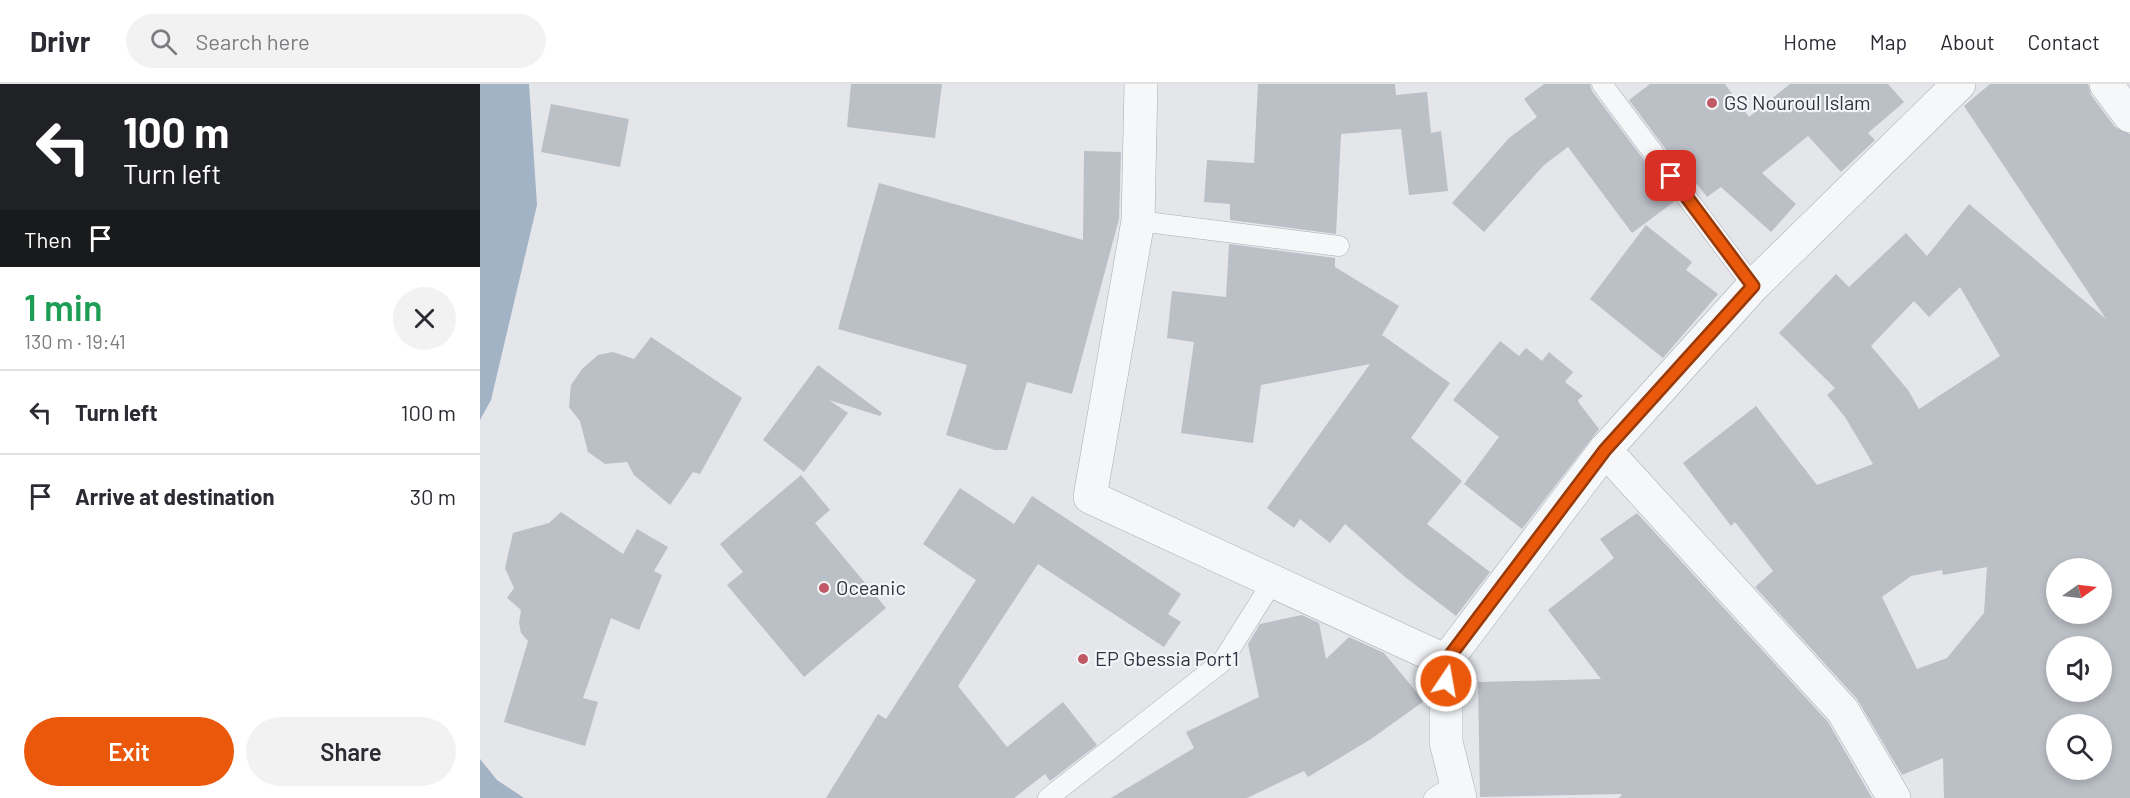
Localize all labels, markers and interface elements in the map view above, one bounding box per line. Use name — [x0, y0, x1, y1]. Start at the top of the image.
search box — [126, 14, 546, 68]
text: Drivr — [30, 24, 90, 58]
icon: search — [147, 25, 180, 58]
text: Search here — [195, 28, 310, 54]
text: Home — [1783, 29, 1837, 54]
text: Map — [1870, 29, 1907, 54]
text: About — [1940, 29, 1995, 54]
text: Contact — [2028, 29, 2100, 54]
place label: GS Nouroul Islam — [1724, 90, 1871, 114]
marker: GS Nouroul Islam — [1705, 96, 1719, 110]
text: 100 m — [123, 106, 229, 156]
icon: left — [24, 108, 102, 186]
pin — [1645, 150, 1696, 201]
text: Turn left — [123, 157, 221, 189]
icon: arrive — [1654, 159, 1687, 192]
icon: arrive — [84, 222, 117, 255]
text: Then — [24, 226, 72, 252]
text: 1 min — [24, 285, 103, 328]
button: close — [393, 287, 456, 350]
text: 130 m · 19:41 — [24, 329, 126, 353]
icon: left — [24, 396, 57, 429]
text: Turn left — [75, 399, 158, 425]
text: 100 m — [401, 399, 456, 425]
icon: arrive — [24, 480, 57, 513]
text: Arrive at destination — [75, 483, 274, 509]
text: 30 m — [410, 483, 456, 509]
north arrow — [2046, 558, 2112, 624]
map controls — [2046, 558, 2112, 780]
place label: Oceanic — [836, 575, 906, 599]
marker: Oceanic — [817, 581, 831, 595]
button: sound — [2046, 636, 2112, 702]
place label: EP Gbessia Port1 — [1095, 646, 1239, 670]
position arrow — [1414, 649, 1478, 713]
marker: EP Gbessia Port1 — [1076, 652, 1090, 666]
button: search — [2046, 714, 2112, 780]
button: Exit — [24, 717, 234, 786]
button: Share — [246, 717, 456, 786]

